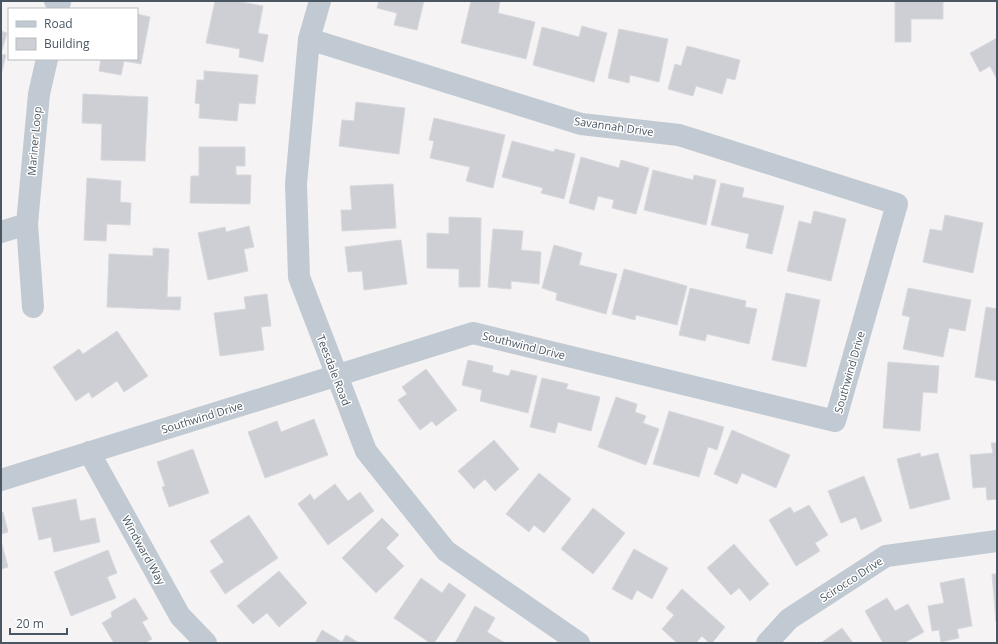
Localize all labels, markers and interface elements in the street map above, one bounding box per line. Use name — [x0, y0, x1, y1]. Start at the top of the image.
legend — [8, 8, 138, 60]
text: Road — [44, 15, 73, 32]
text: Building — [44, 35, 90, 52]
street label: Mariner Loop — [24, 106, 45, 176]
street label: Savannah Drive — [573, 113, 655, 139]
street label: Southwind Drive — [481, 327, 567, 363]
street label: Southwind Drive — [830, 329, 868, 415]
street label: Teesdale Road — [314, 333, 354, 407]
street label: Southwind Drive — [159, 397, 245, 437]
street label: Windward Way — [119, 513, 169, 588]
street label: Scirocco Drive — [817, 553, 885, 605]
scale bar — [10, 610, 67, 636]
text: 20 m — [16, 615, 44, 632]

